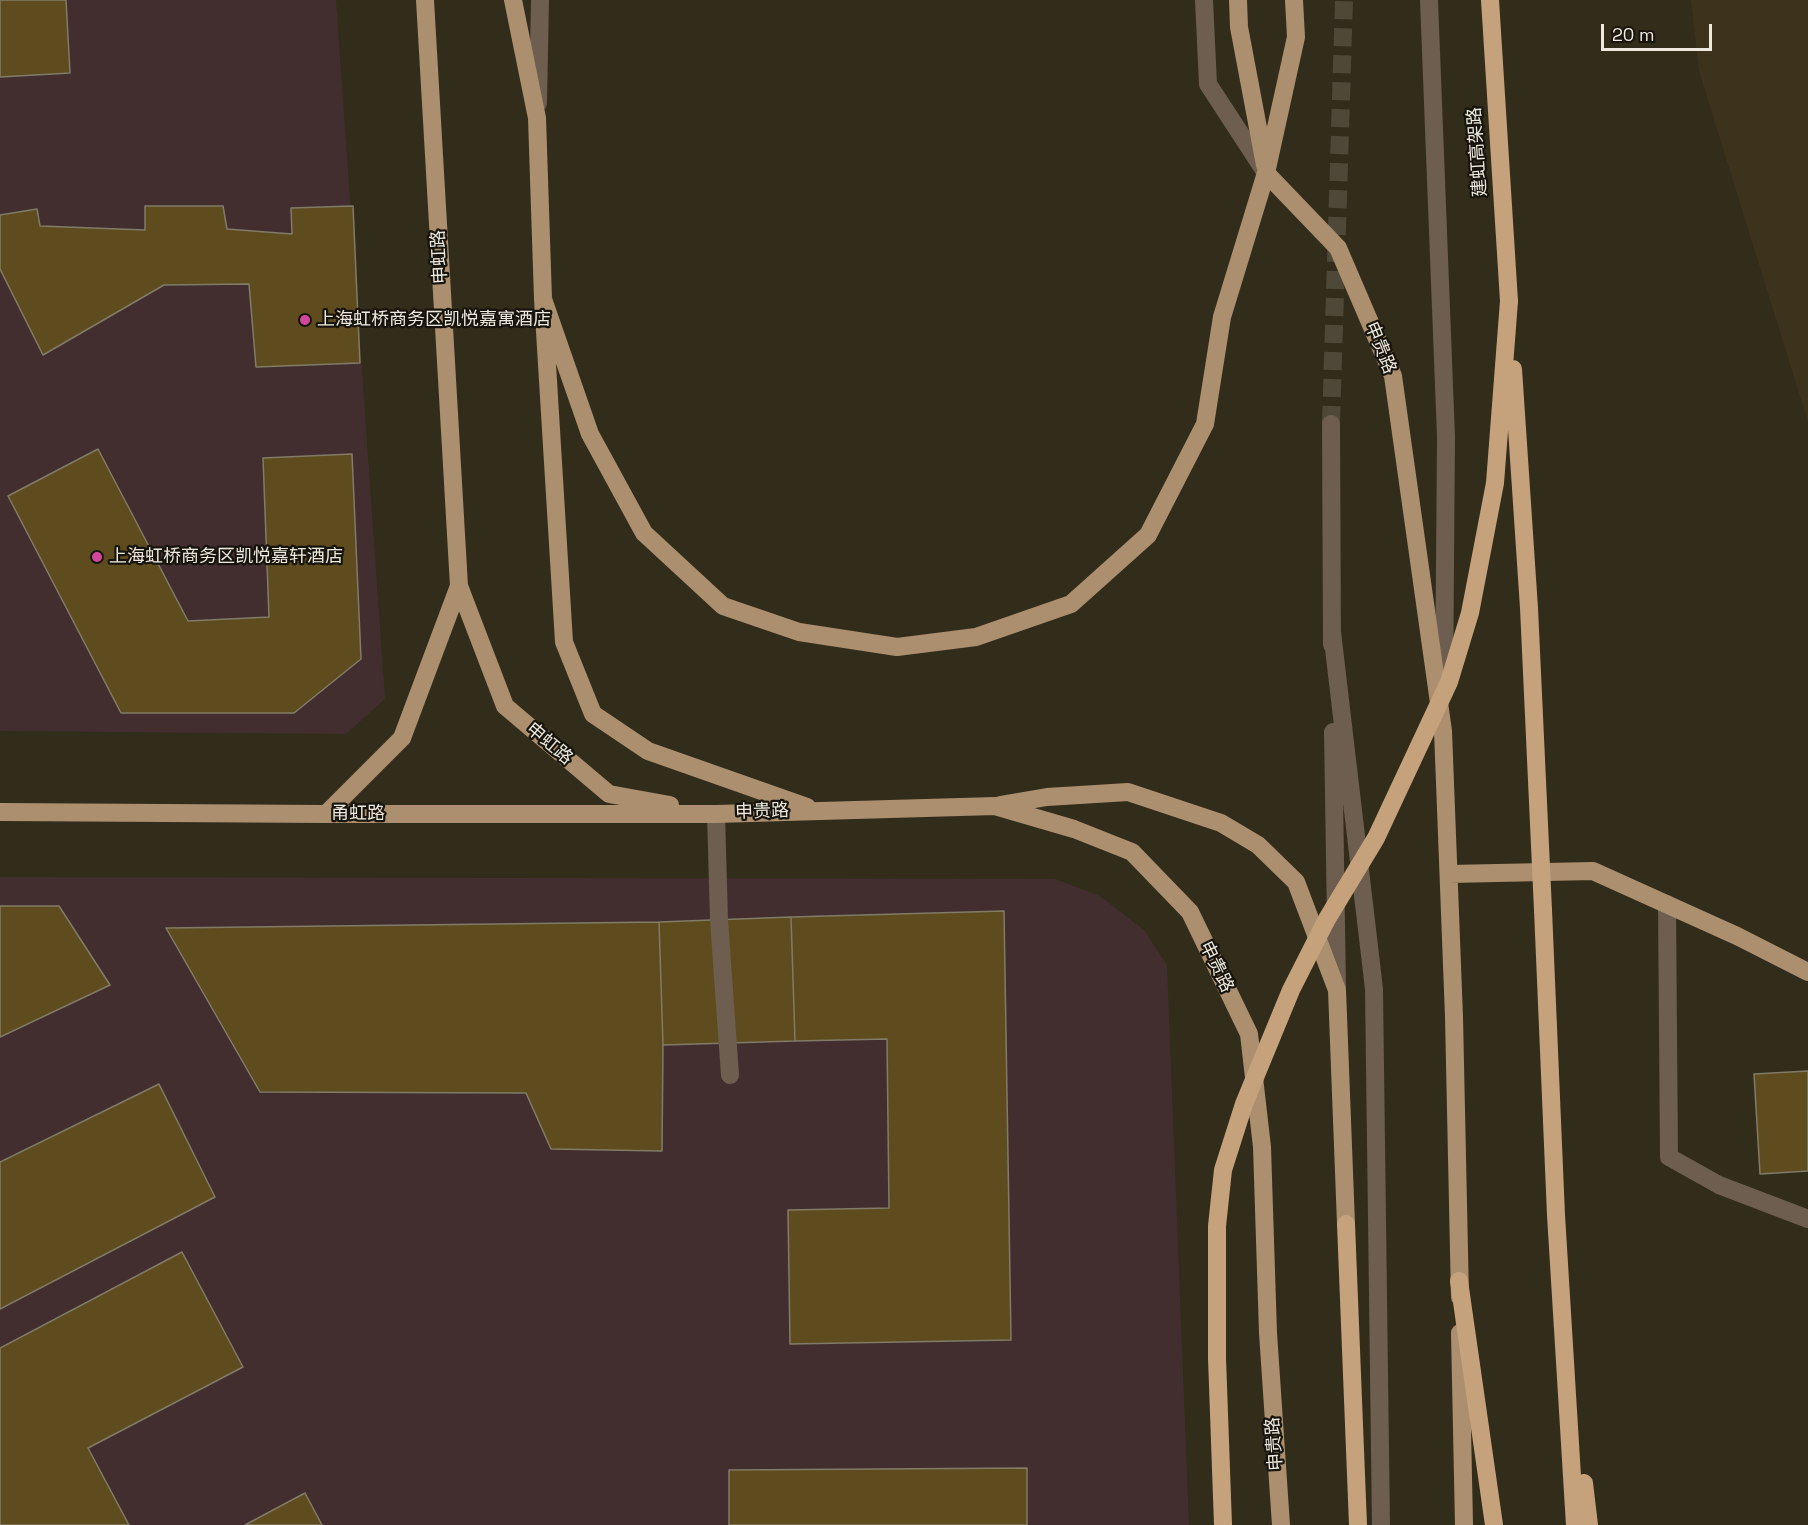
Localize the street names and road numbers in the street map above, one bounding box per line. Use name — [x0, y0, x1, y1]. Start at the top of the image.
street label: 建虹高架路 — [1464, 106, 1492, 198]
street label: 申虹路 — [428, 229, 452, 285]
street label: 申贵路 — [1360, 319, 1400, 377]
street label: 申虹路 — [521, 718, 577, 770]
street label: 申贵路 — [735, 800, 789, 824]
street label: 甬虹路 — [331, 803, 385, 825]
street label: 申贵路 — [1194, 938, 1238, 996]
street label: 申贵路 — [1262, 1416, 1288, 1472]

